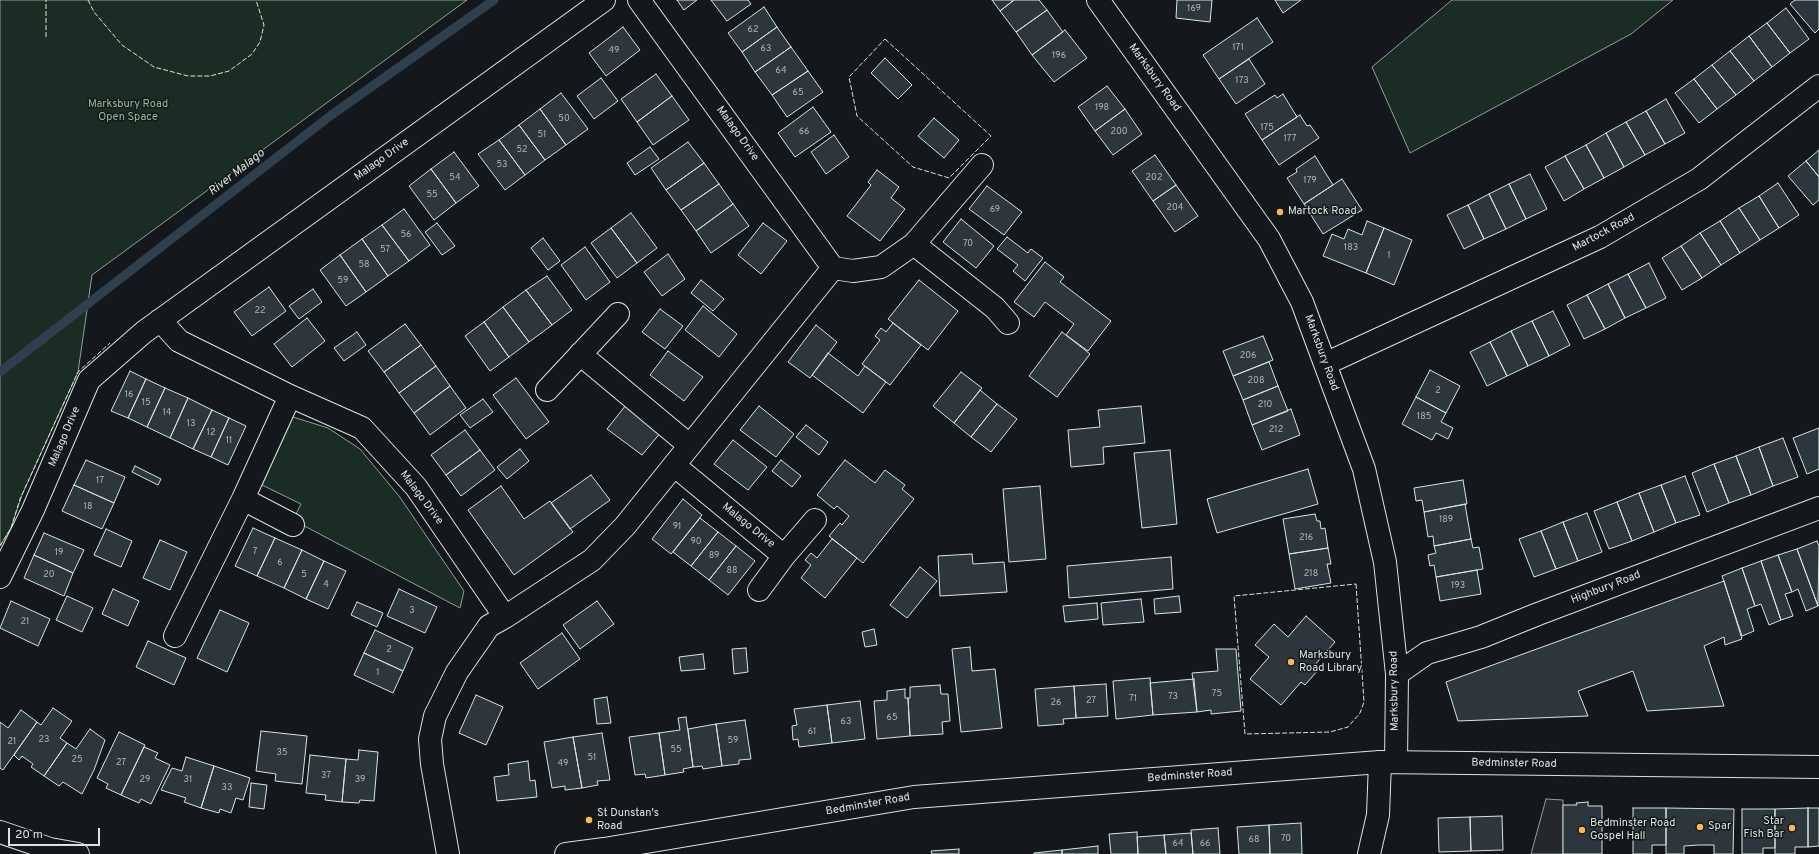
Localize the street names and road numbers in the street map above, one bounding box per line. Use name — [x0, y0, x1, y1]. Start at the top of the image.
street label: Marksbury Road — [1125, 42, 1183, 114]
street label: Malago Drive — [713, 104, 761, 164]
street label: Malago Drive — [352, 136, 412, 184]
street label: Martock Road — [1571, 211, 1637, 255]
street label: Marksbury Road — [1301, 313, 1341, 393]
street label: Malago Drive — [46, 405, 84, 469]
street label: Malago Drive — [396, 468, 446, 528]
street label: Malago Drive — [719, 501, 777, 551]
street label: Highbury Road — [1569, 569, 1643, 607]
street label: Marksbury Road — [1388, 651, 1402, 731]
street label: Bedminster Road — [1471, 757, 1557, 771]
street label: Bedminster Road — [1147, 766, 1233, 786]
street label: Bedminster Road — [825, 791, 911, 819]

